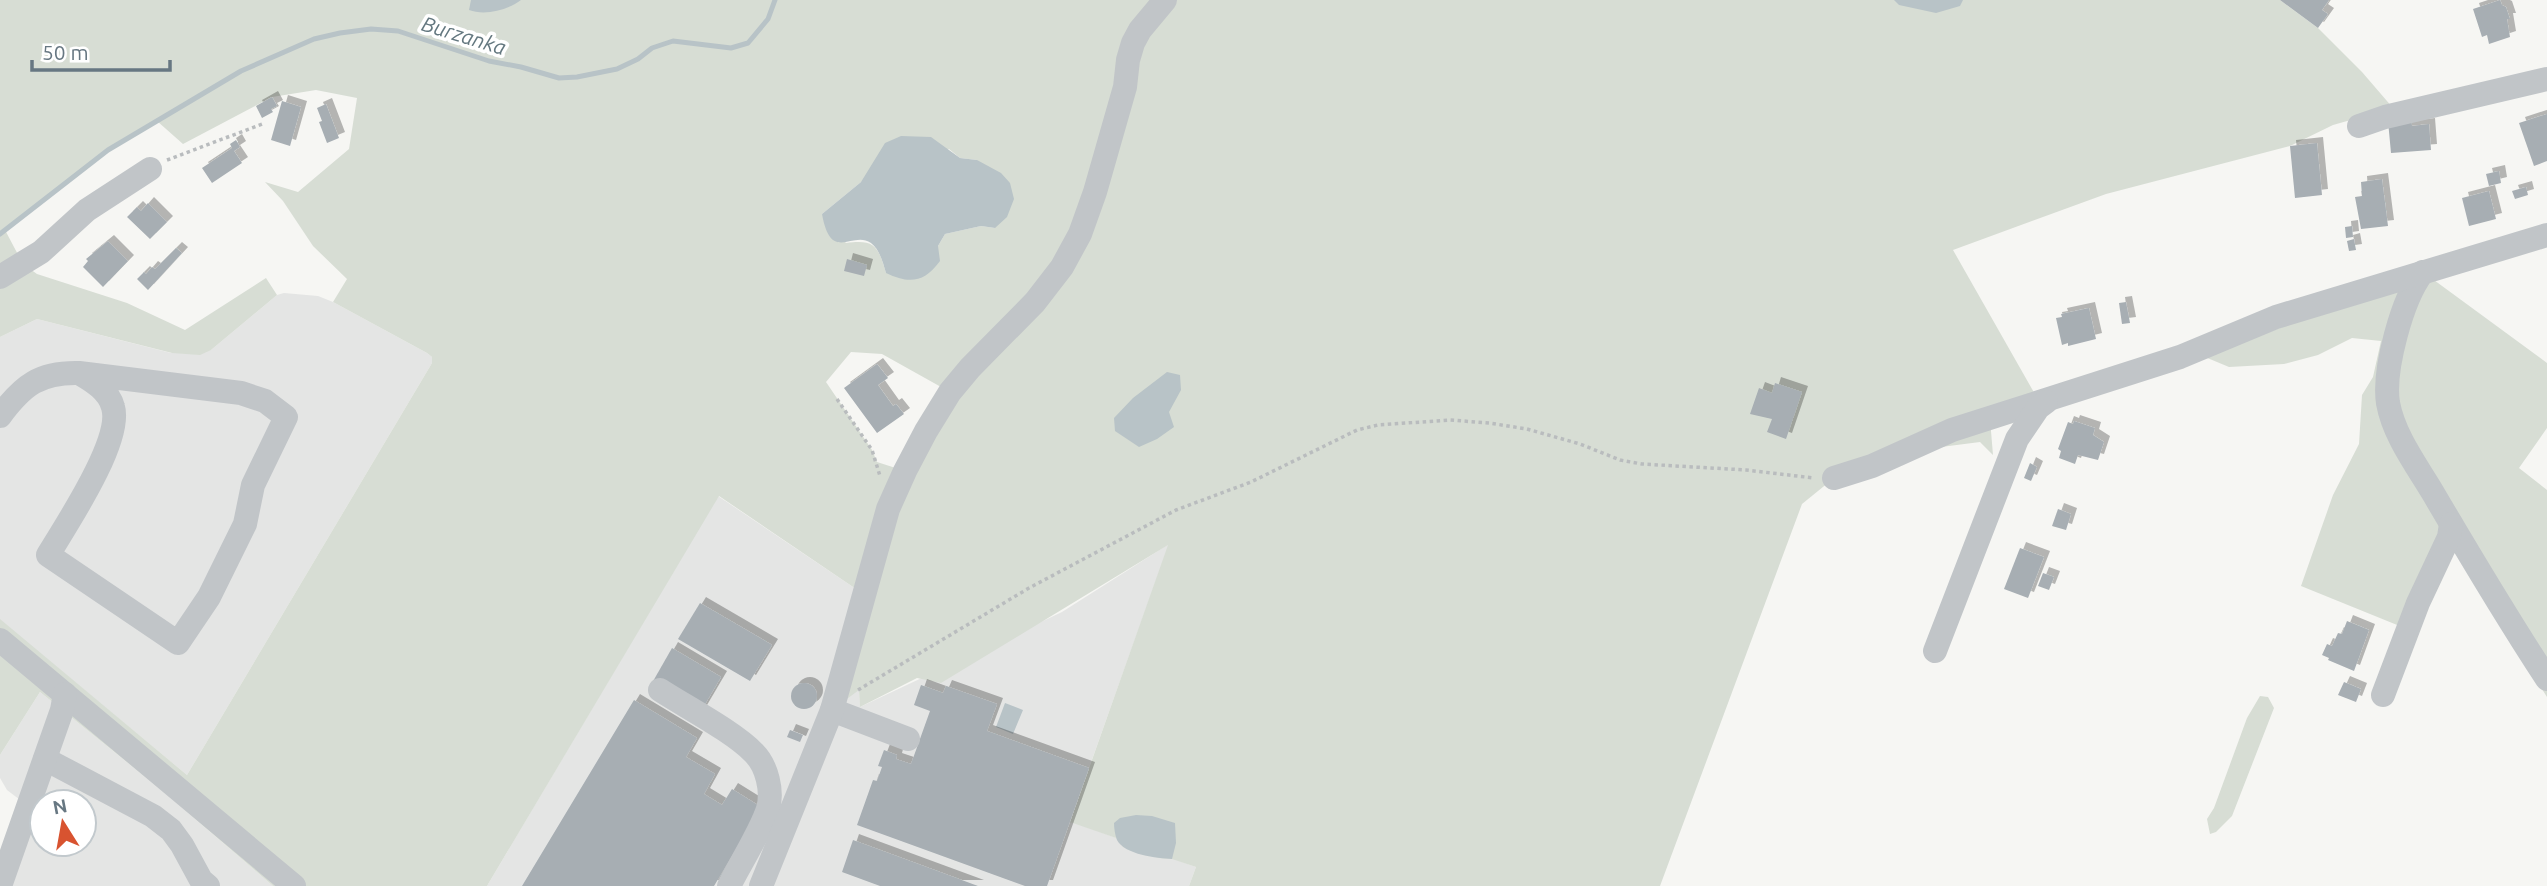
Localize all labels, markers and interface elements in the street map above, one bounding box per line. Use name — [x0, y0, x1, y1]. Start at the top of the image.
water label: Burzanka — [419, 11, 509, 59]
scale bar — [32, 28, 170, 72]
text: 50 m — [42, 40, 89, 64]
north arrow — [28, 788, 98, 858]
text: N — [51, 794, 69, 818]

